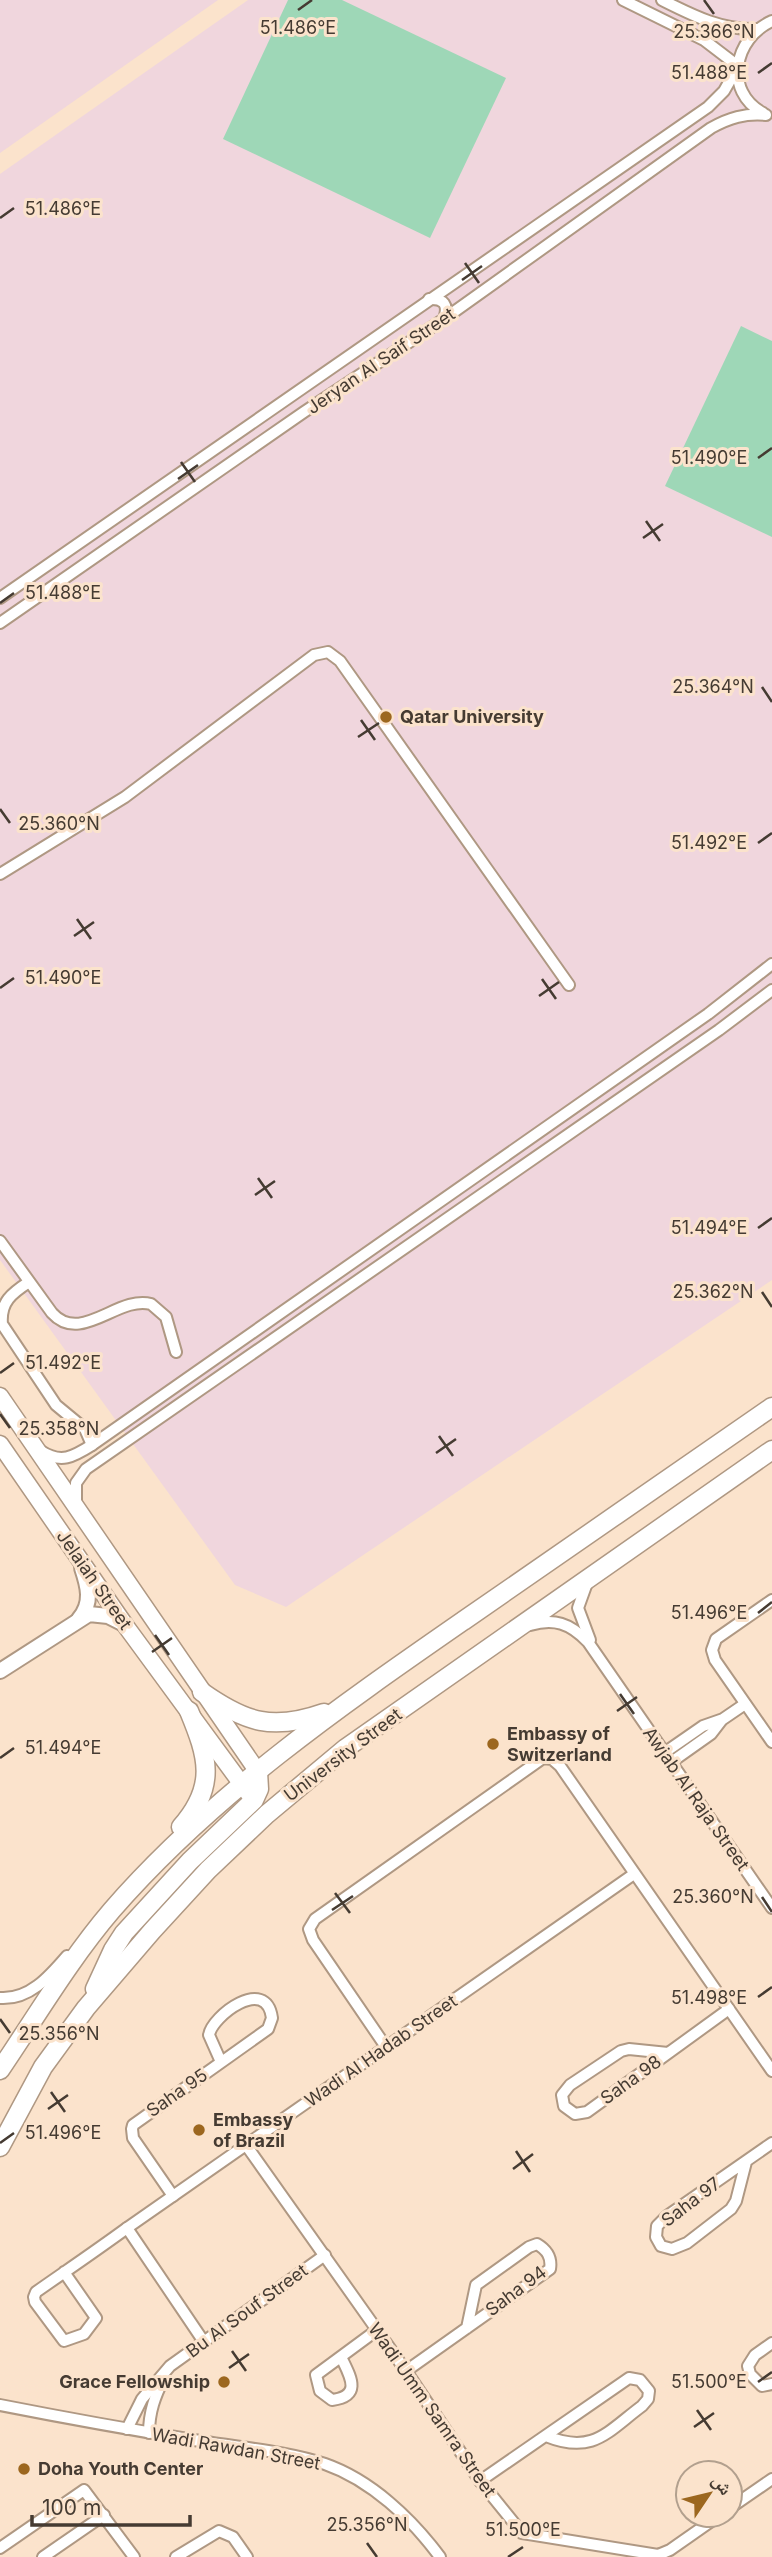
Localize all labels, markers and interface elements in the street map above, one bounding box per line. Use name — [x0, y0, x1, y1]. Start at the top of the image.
text: 51.486°E — [260, 17, 336, 38]
text: 25.366°N — [673, 21, 755, 42]
text: 51.488°E — [671, 62, 747, 83]
text: 51.486°E — [25, 198, 101, 219]
street label: Jeryan Al Saif Street — [303, 303, 459, 418]
text: 51.490°E — [671, 447, 747, 468]
text: 51.488°E — [25, 582, 101, 603]
text: 25.364°N — [672, 676, 754, 697]
place label: Qatar University — [400, 706, 544, 727]
marker: Qatar University — [378, 709, 394, 725]
text: 25.360°N — [18, 813, 100, 834]
text: 51.492°E — [671, 832, 747, 853]
text: 51.490°E — [25, 967, 101, 988]
text: 51.494°E — [671, 1217, 747, 1238]
text: 25.362°N — [672, 1281, 754, 1302]
text: 51.492°E — [25, 1352, 101, 1373]
text: 25.358°N — [19, 1418, 99, 1439]
street label: Jelaiah Street — [52, 1526, 136, 1633]
text: 51.496°E — [671, 1602, 747, 1623]
street label: University Street — [280, 1704, 406, 1806]
place label: Embassy of Switzerland — [507, 1723, 612, 1765]
street label: Awjab Al Raja Street — [639, 1723, 754, 1875]
marker: Embassy of Switzerland — [485, 1736, 501, 1752]
text: 51.494°E — [25, 1737, 101, 1758]
text: 25.360°N — [672, 1886, 754, 1907]
text: 51.498°E — [671, 1987, 747, 2008]
street label: Wadi Al Hadab Street — [301, 1990, 461, 2111]
text: 25.356°N — [18, 2023, 100, 2044]
street label: Saha 98 — [596, 2051, 665, 2109]
street label: Saha 95 — [142, 2064, 211, 2121]
place label: Embassy of Brazil — [213, 2109, 293, 2151]
text: 51.496°E — [25, 2122, 101, 2143]
marker: Embassy of Brazil — [191, 2122, 207, 2138]
street label: Saha 97 — [657, 2173, 724, 2231]
street label: Bu Al Souf Street — [182, 2259, 312, 2362]
street label: Saha 94 — [481, 2261, 550, 2320]
street label: Wadi Umm Samra Street — [364, 2319, 501, 2501]
place label: Grace Fellowship — [59, 2371, 210, 2392]
text: 51.500°E — [671, 2371, 747, 2392]
marker: Grace Fellowship — [216, 2374, 232, 2390]
street label: Wadi Rawdan Street — [150, 2423, 322, 2474]
place label: Doha Youth Center — [38, 2458, 203, 2479]
north arrow — [674, 2459, 744, 2529]
marker: Doha Youth Center — [16, 2461, 32, 2477]
text: ش — [707, 2470, 738, 2499]
scale bar — [32, 2484, 189, 2528]
text: 100 m — [42, 2495, 101, 2520]
text: 25.356°N — [326, 2514, 408, 2535]
text: 51.500°E — [485, 2519, 561, 2540]

